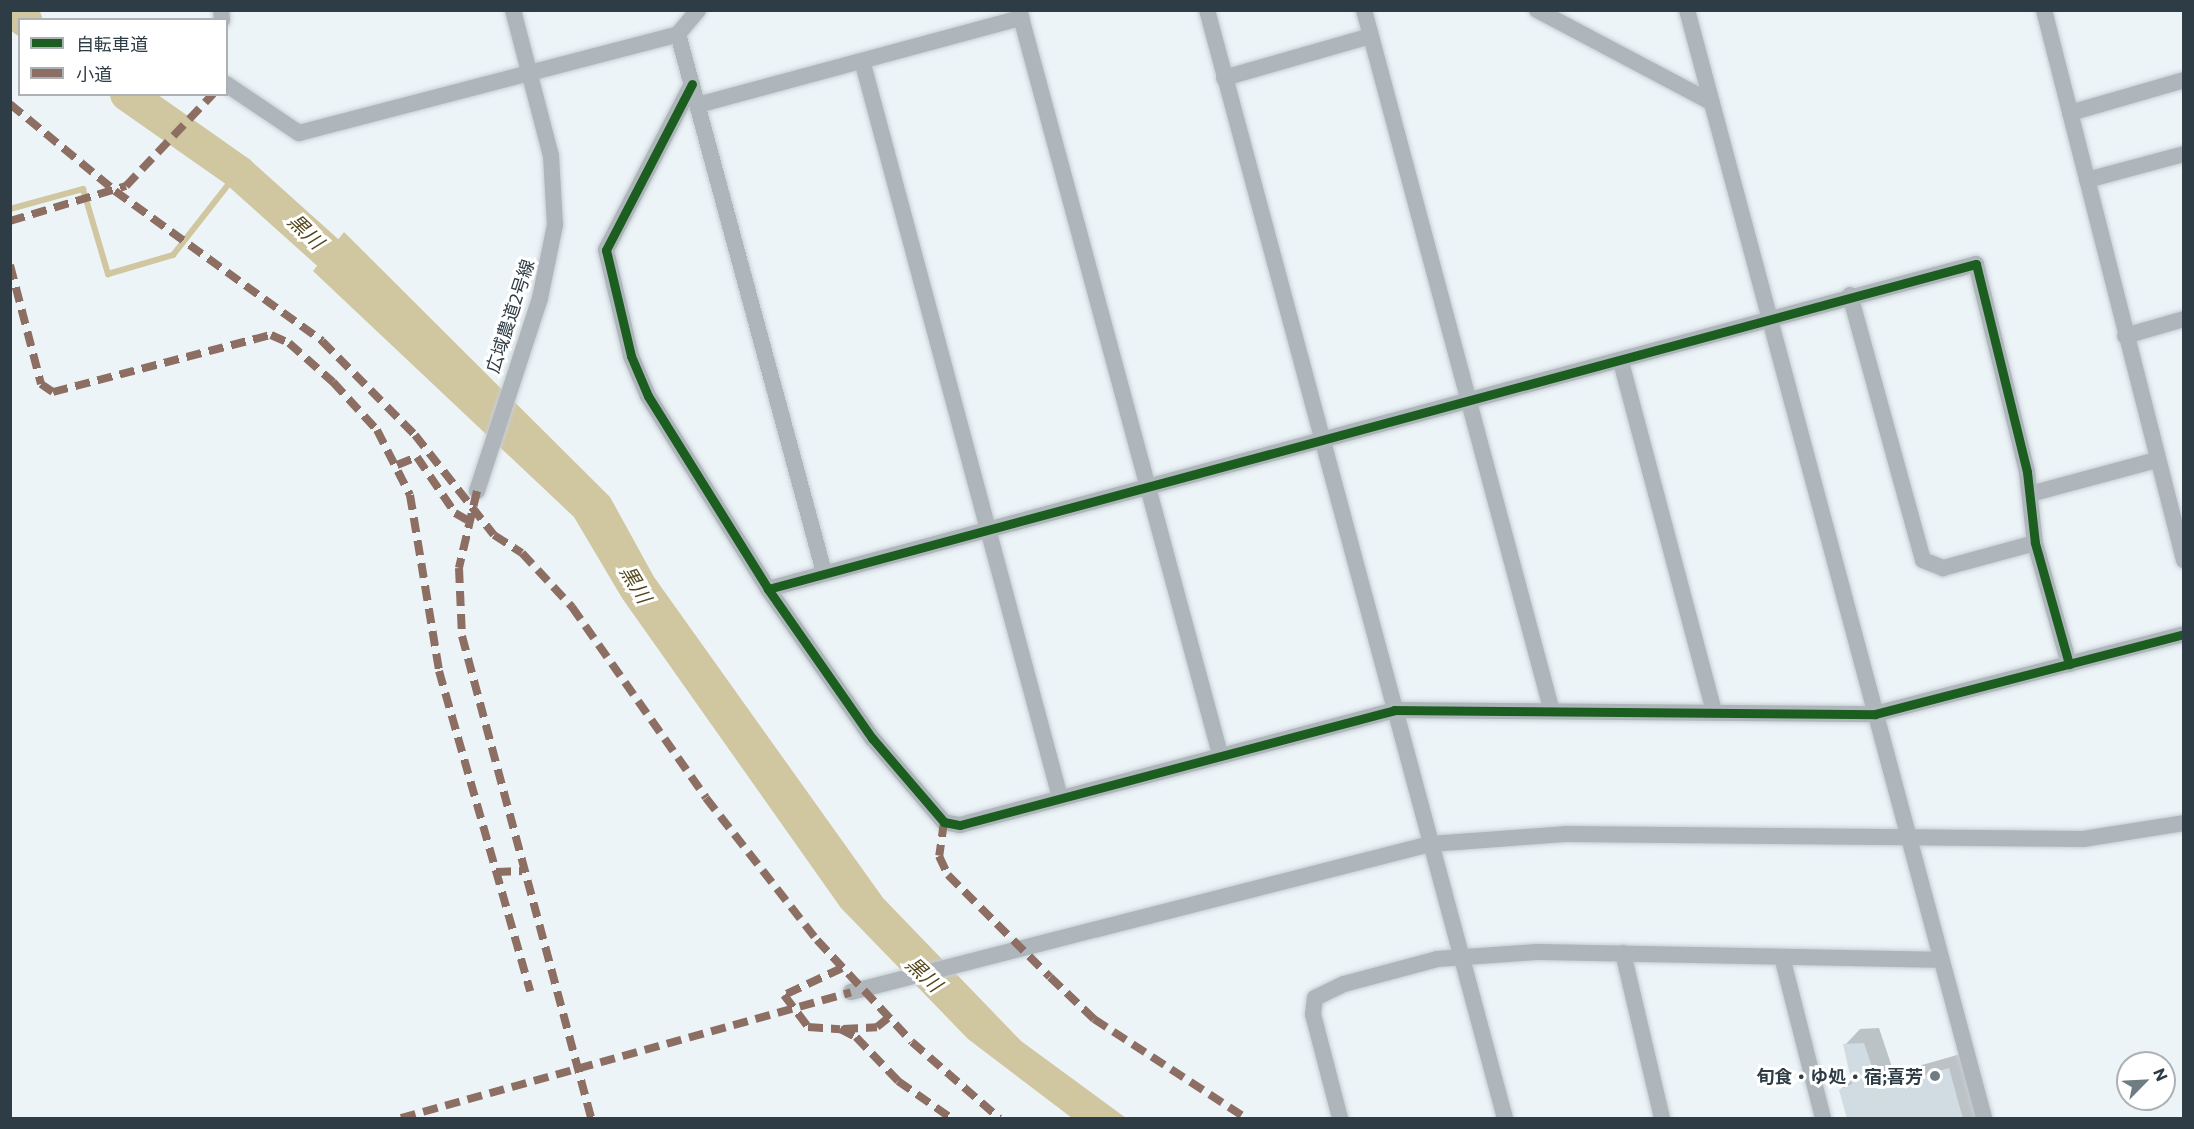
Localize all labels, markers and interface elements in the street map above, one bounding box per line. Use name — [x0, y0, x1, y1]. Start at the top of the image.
legend — [18, 18, 228, 96]
text: 自転車道 — [76, 33, 148, 55]
text: 小道 — [76, 63, 112, 85]
water label: 黒川 — [283, 208, 329, 254]
street label: 広域農道2号線 — [481, 257, 539, 375]
water label: 黒川 — [615, 561, 657, 607]
water label: 黒川 — [901, 952, 947, 996]
north arrow — [2116, 1051, 2176, 1111]
place label: 旬食・ゆ処・宿;喜芳 — [1756, 1065, 1923, 1087]
text: N — [2150, 1065, 2172, 1084]
marker: 旬食・ゆ処・宿;喜芳 — [1928, 1069, 1942, 1083]

